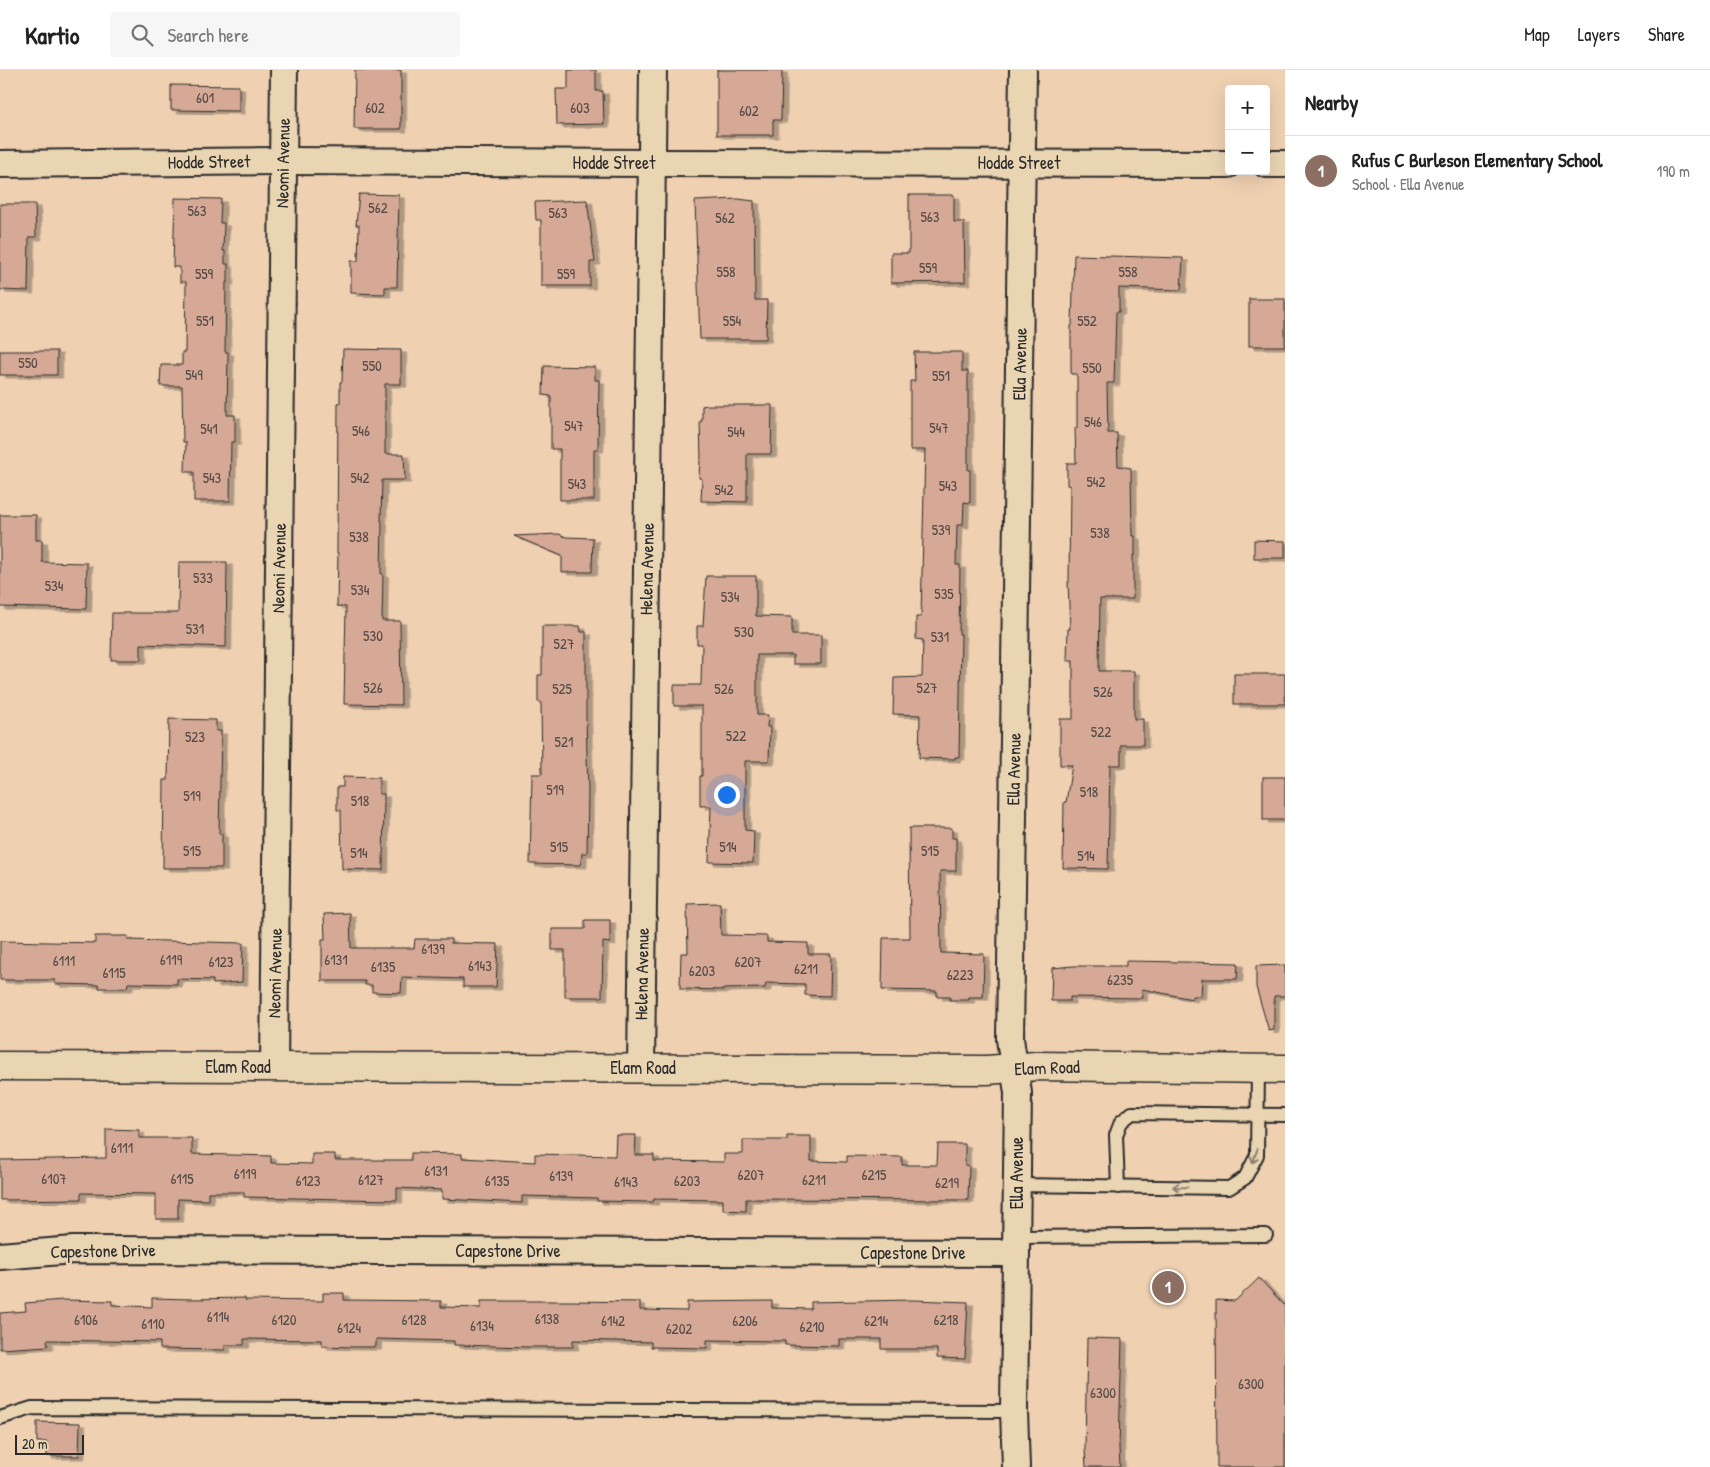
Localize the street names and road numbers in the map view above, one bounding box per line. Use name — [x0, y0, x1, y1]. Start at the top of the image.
street label: Neomi Avenue — [269, 118, 296, 208]
street label: Hodde Street — [167, 148, 251, 175]
street label: Hodde Street — [573, 150, 656, 175]
street label: Hodde Street — [978, 150, 1061, 175]
street label: Ella Avenue — [1006, 327, 1033, 400]
street label: Neomi Avenue — [265, 523, 292, 613]
street label: Helena Avenue — [633, 523, 660, 615]
street label: Ella Avenue — [1000, 732, 1027, 805]
street label: Neomi Avenue — [261, 928, 288, 1018]
street label: Helena Avenue — [628, 928, 655, 1020]
street label: Elam Road — [205, 1054, 271, 1079]
street label: Elam Road — [1014, 1054, 1080, 1081]
street label: Elam Road — [610, 1055, 676, 1080]
street label: Ella Avenue — [1004, 1137, 1029, 1209]
street label: Capestone Drive — [50, 1237, 156, 1264]
street label: Capestone Drive — [455, 1238, 561, 1263]
street label: Capestone Drive — [860, 1240, 966, 1265]

